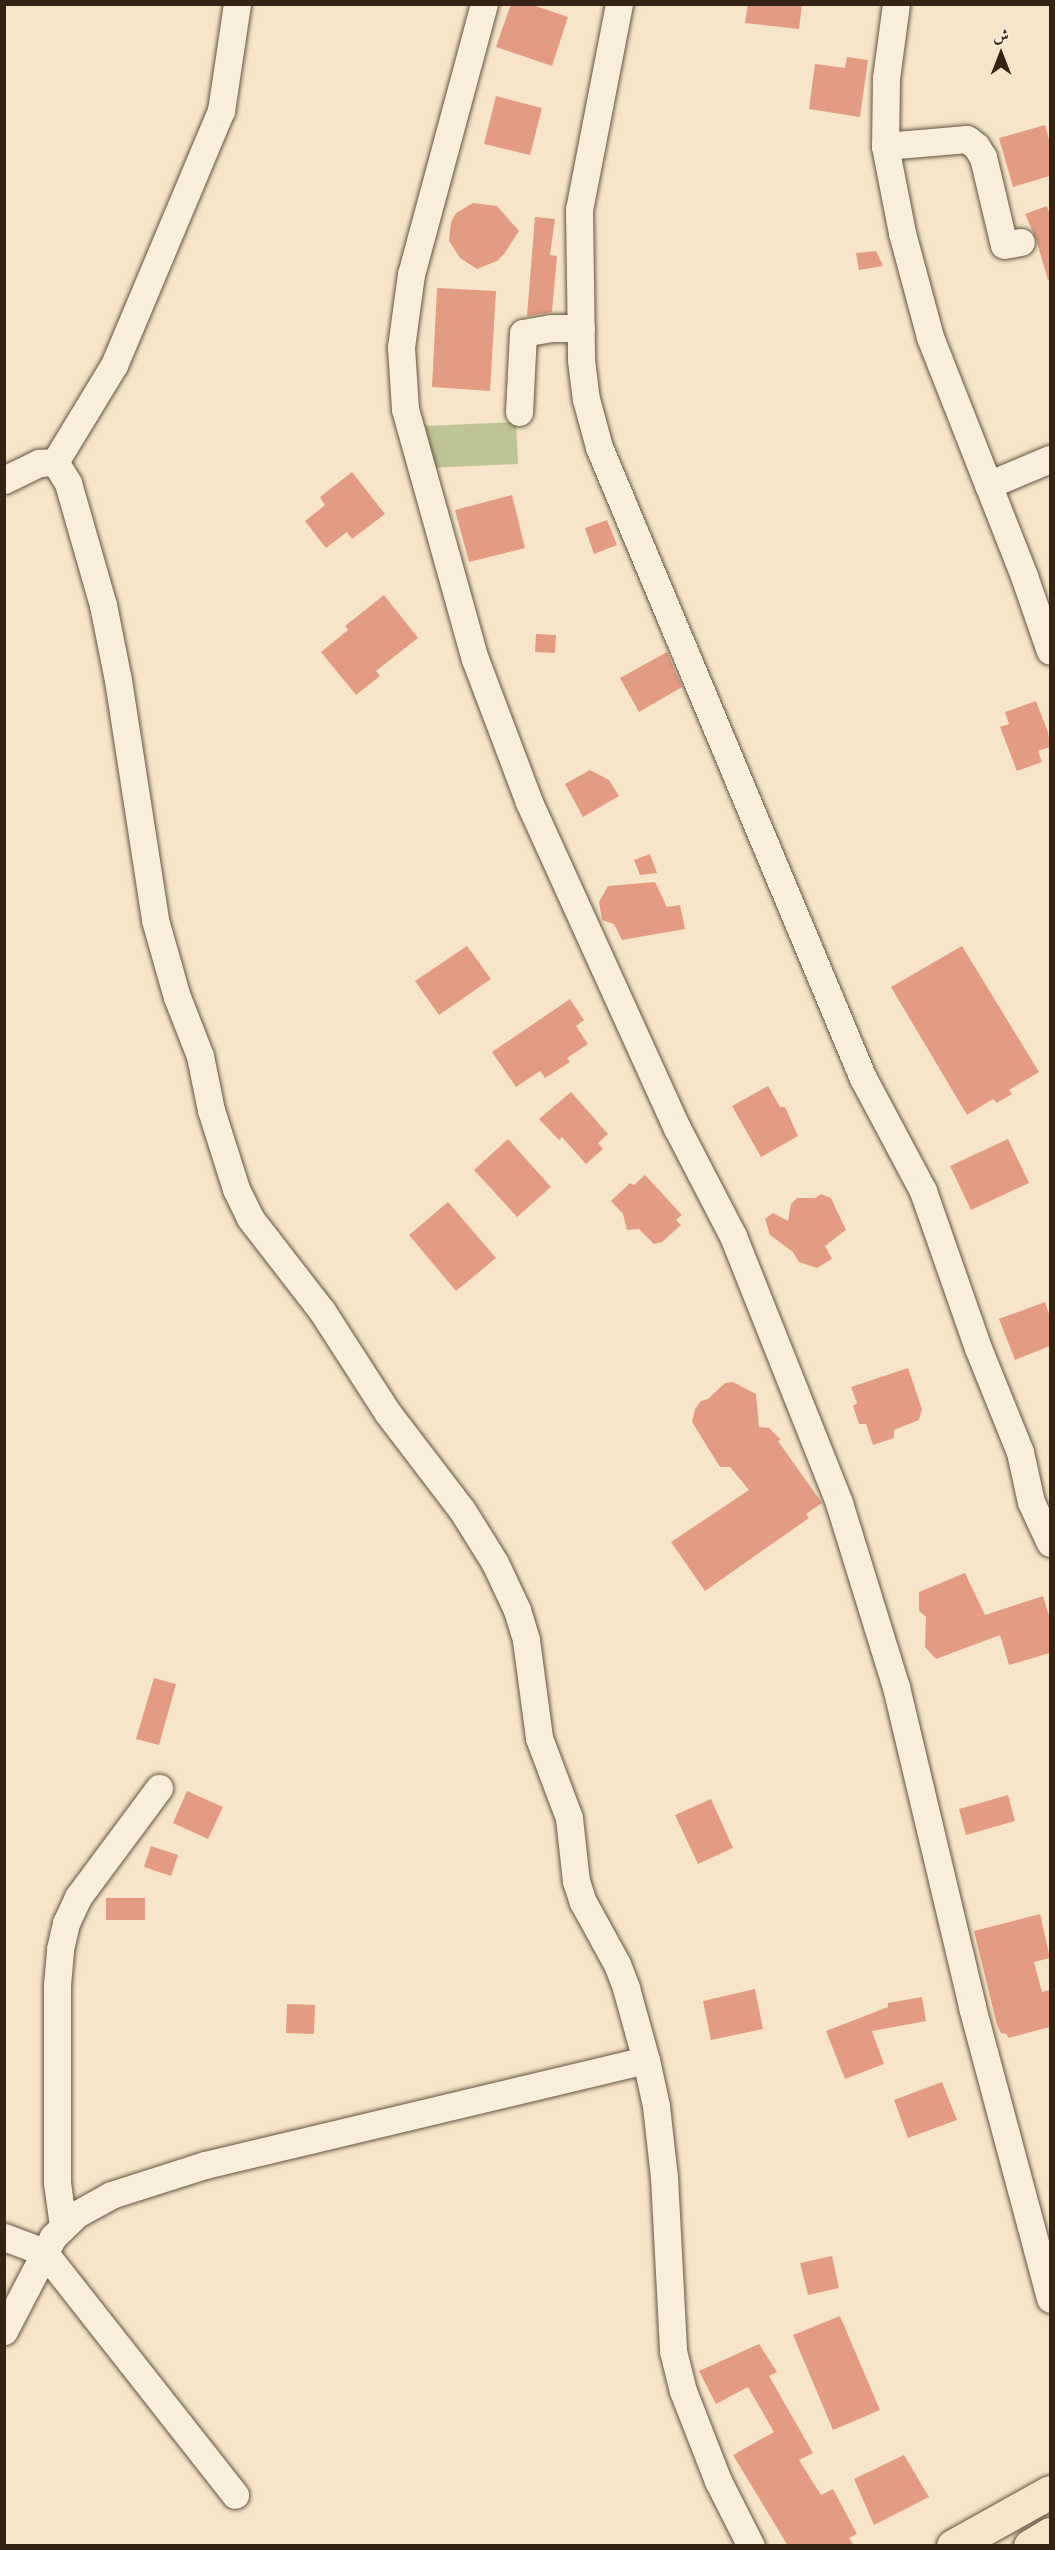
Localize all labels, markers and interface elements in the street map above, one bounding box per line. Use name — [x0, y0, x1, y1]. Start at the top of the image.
north arrow — [971, 24, 1031, 84]
text: ش — [993, 25, 1009, 46]

